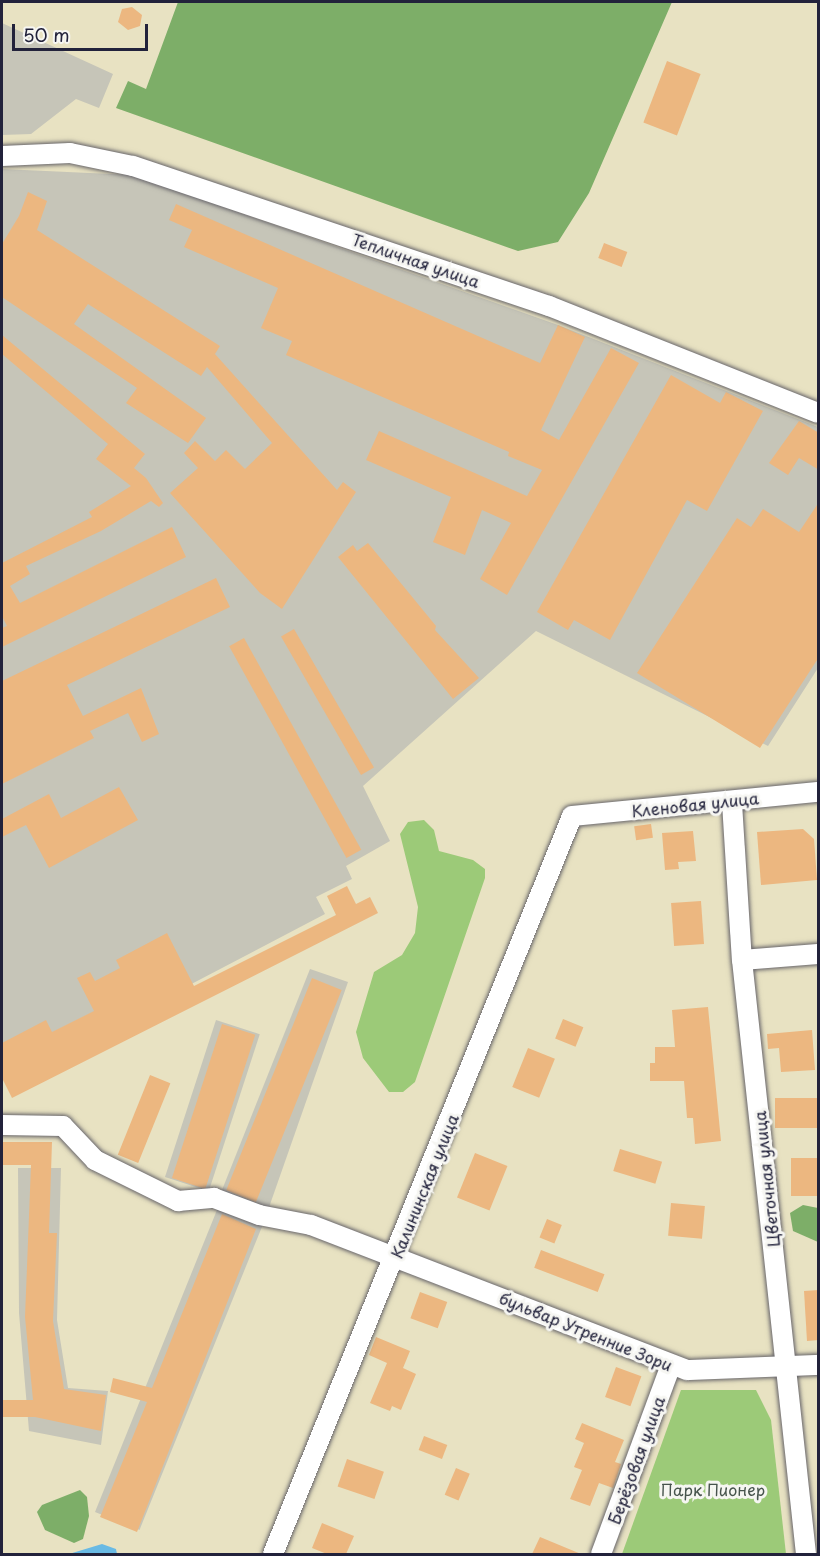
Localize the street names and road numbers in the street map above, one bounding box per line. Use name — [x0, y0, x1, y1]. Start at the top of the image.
street label: Тепличная улица — [349, 229, 483, 291]
street label: Кленовая улица — [630, 788, 760, 820]
street label: Цветочная улица — [749, 1110, 783, 1248]
street label: Калининская улица — [386, 1111, 462, 1261]
street label: бульвар Утренние Зори — [496, 1287, 676, 1375]
street label: Берёзовая улица — [604, 1393, 668, 1527]

